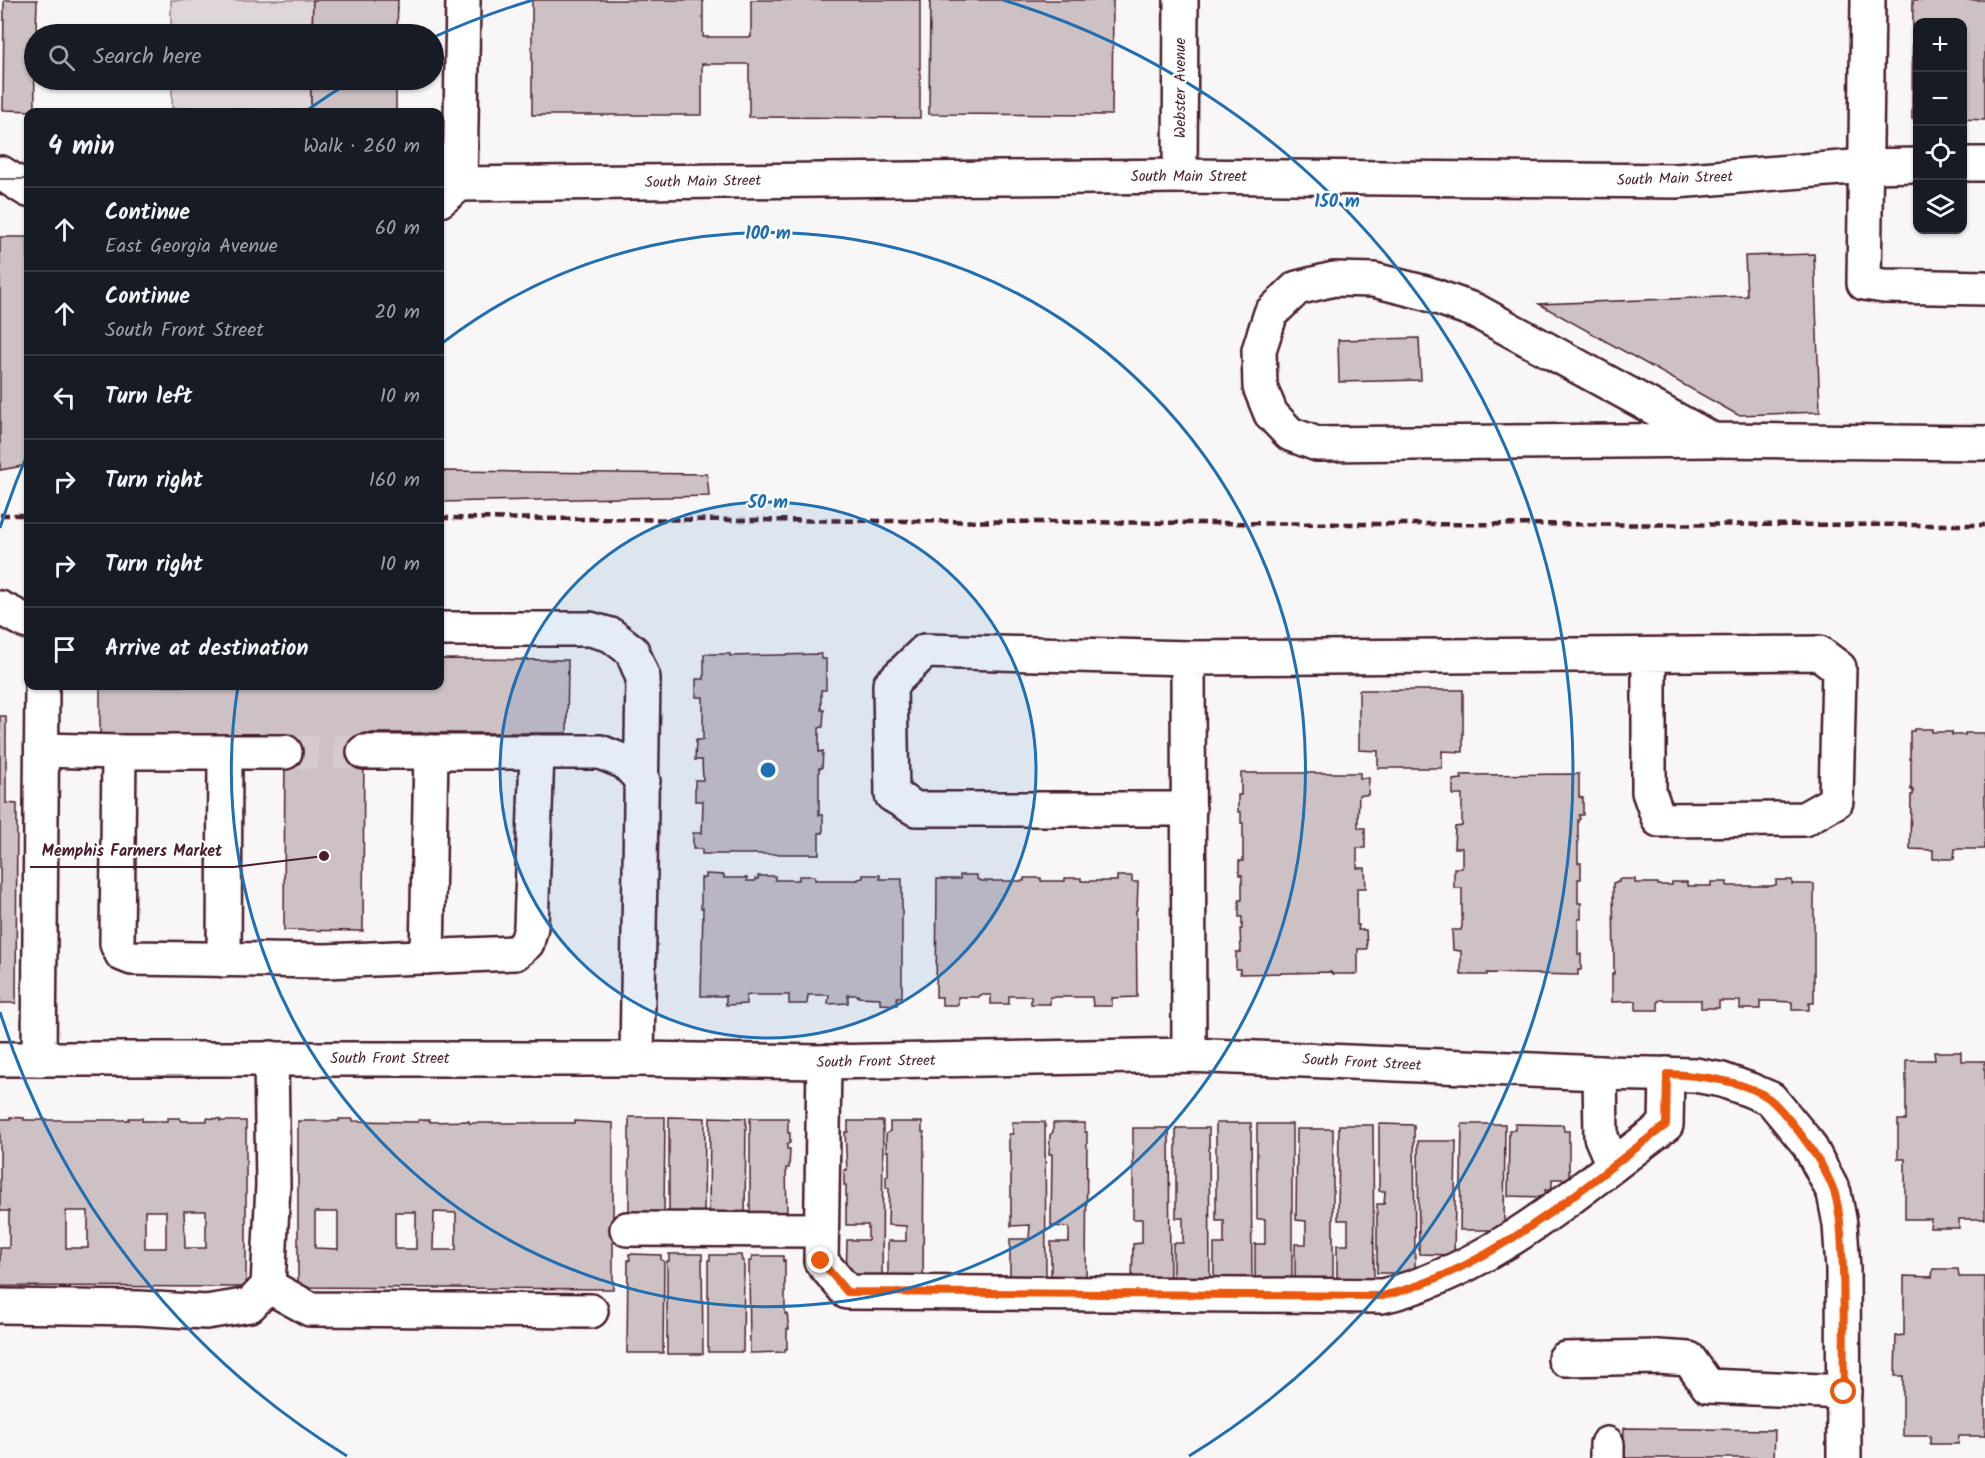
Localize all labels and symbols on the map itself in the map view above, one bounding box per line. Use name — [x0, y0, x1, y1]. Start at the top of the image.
street label: Webster Avenue — [1169, 38, 1193, 138]
street label: South Main Street — [1131, 165, 1247, 189]
street label: South Main Street — [1616, 165, 1734, 193]
street label: South Main Street — [645, 169, 762, 195]
text: 150 m — [1314, 188, 1360, 217]
text: 100 m — [745, 220, 791, 249]
text: 50 m — [747, 489, 788, 518]
centre of rings — [758, 760, 778, 780]
callout: Memphis Farmers Market — [30, 833, 234, 867]
text: Memphis Farmers Market — [42, 839, 223, 864]
street label: South Front Street — [330, 1047, 450, 1071]
street label: South Front Street — [1302, 1048, 1422, 1078]
street label: South Front Street — [816, 1049, 936, 1075]
route end — [807, 1247, 833, 1273]
route start — [1830, 1378, 1856, 1404]

